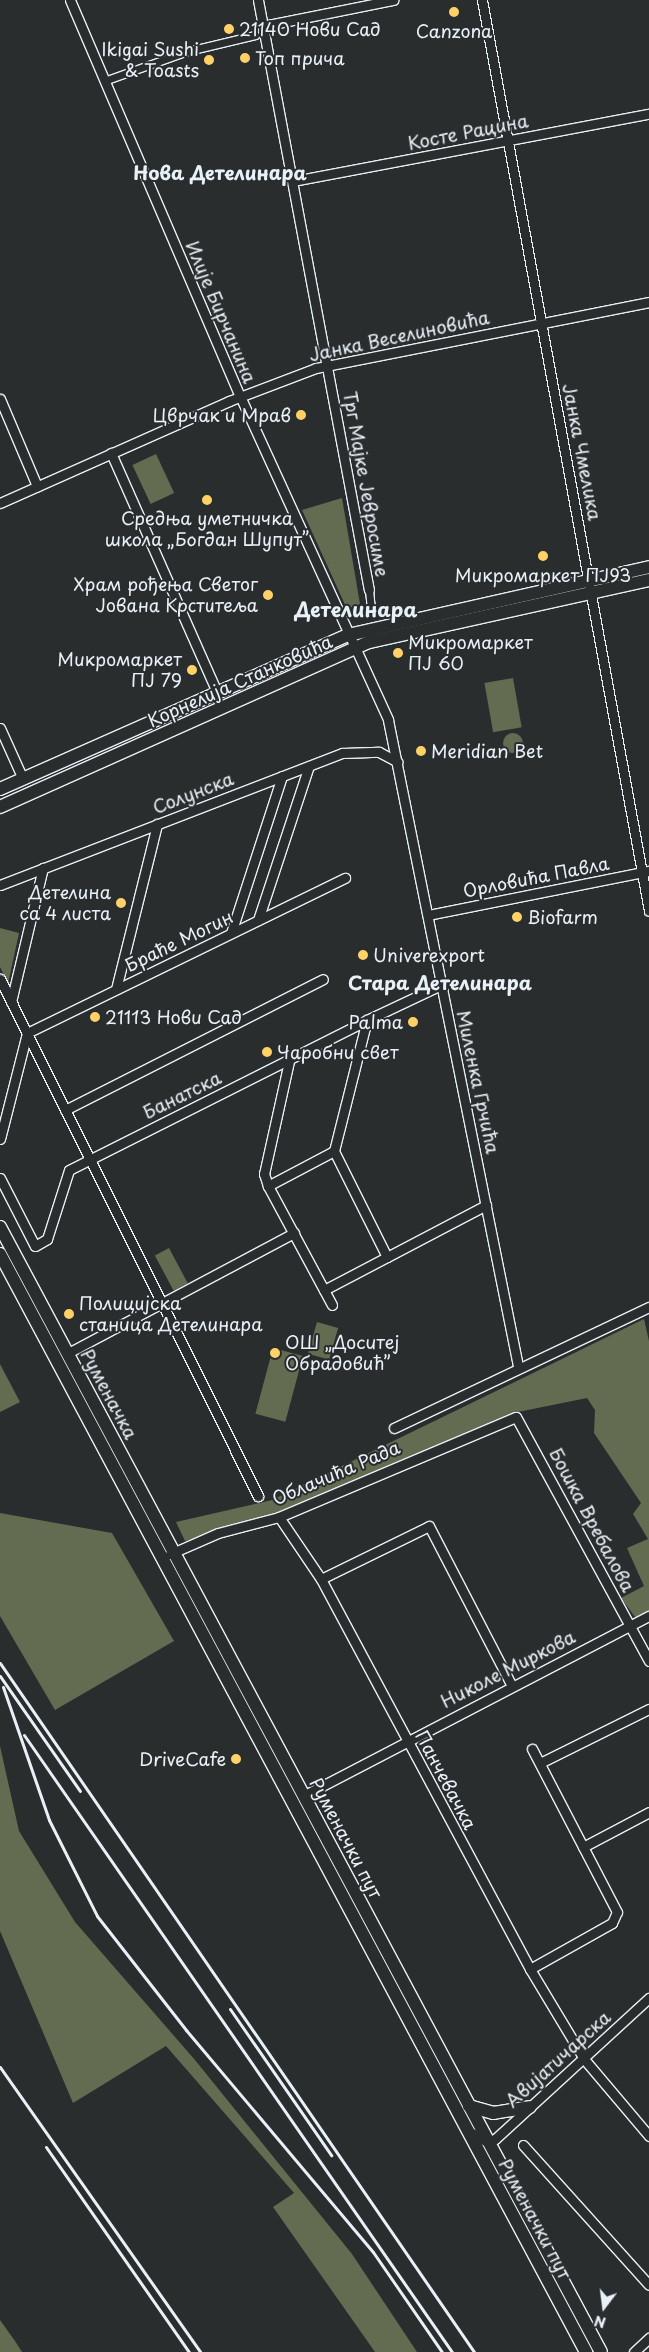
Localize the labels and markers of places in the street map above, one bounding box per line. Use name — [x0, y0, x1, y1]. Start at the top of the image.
marker: Canzona — [448, 6, 460, 18]
place label: 21140 Нови Сад — [239, 18, 382, 40]
place label: Canzona — [416, 20, 492, 42]
marker: 21140 Нови Сад — [223, 23, 235, 35]
place label: Ikigai Sushi & Toasts — [100, 39, 199, 82]
place label: Топ прича — [255, 47, 346, 69]
marker: Топ прича — [239, 52, 251, 64]
marker: Ikigai Sushi & Toasts — [203, 54, 215, 66]
place label: Цврчак и Мрав — [152, 404, 291, 426]
marker: Цврчак и Мрав — [295, 409, 307, 421]
marker: Средња уметничка школа „Богдан Шупут” — [201, 494, 213, 506]
place label: Средња уметничка школа „Богдан Шупут” — [104, 508, 310, 550]
marker: Микромаркет ПЈ93 — [537, 550, 549, 562]
place label: Микромаркет ПЈ93 — [455, 564, 631, 586]
place label: Храм рођења Светог Јована Крститеља — [72, 574, 258, 616]
marker: Храм рођења Светог Јована Крститеља — [262, 589, 274, 601]
place label: Микромаркет ПЈ 60 — [408, 632, 533, 674]
marker: Микромаркет ПЈ 60 — [392, 647, 404, 659]
place label: Микромаркет ПЈ 79 — [57, 649, 182, 692]
marker: Микромаркет ПЈ 79 — [186, 664, 198, 676]
place label: Meridian Bet — [431, 740, 542, 762]
marker: Meridian Bet — [415, 745, 427, 757]
place label: Детелина са 4 листа — [18, 882, 111, 924]
marker: Детелина са 4 листа — [115, 897, 127, 909]
place label: Biofarm — [527, 906, 598, 928]
marker: Biofarm — [511, 911, 523, 923]
place label: Univerexport — [373, 944, 485, 966]
marker: Univerexport — [357, 949, 369, 961]
place label: 21113 Нови Сад — [105, 1006, 242, 1028]
marker: 21113 Нови Сад — [89, 1011, 101, 1023]
place label: Palma — [349, 1011, 403, 1033]
marker: Palma — [407, 1016, 419, 1028]
place label: Чаробни свет — [277, 1041, 398, 1063]
marker: Чаробни свет — [261, 1046, 273, 1058]
place label: Полицијска станица Детелинара — [79, 1293, 263, 1336]
marker: Полицијска станица Детелинара — [63, 1308, 75, 1320]
place label: ОШ „Доситеј Обрадовић” — [285, 1332, 399, 1375]
marker: ОШ „Доситеј Обрадовић” — [269, 1347, 281, 1359]
place label: DriveCafe — [139, 1748, 226, 1770]
marker: DriveCafe — [230, 1753, 242, 1765]

